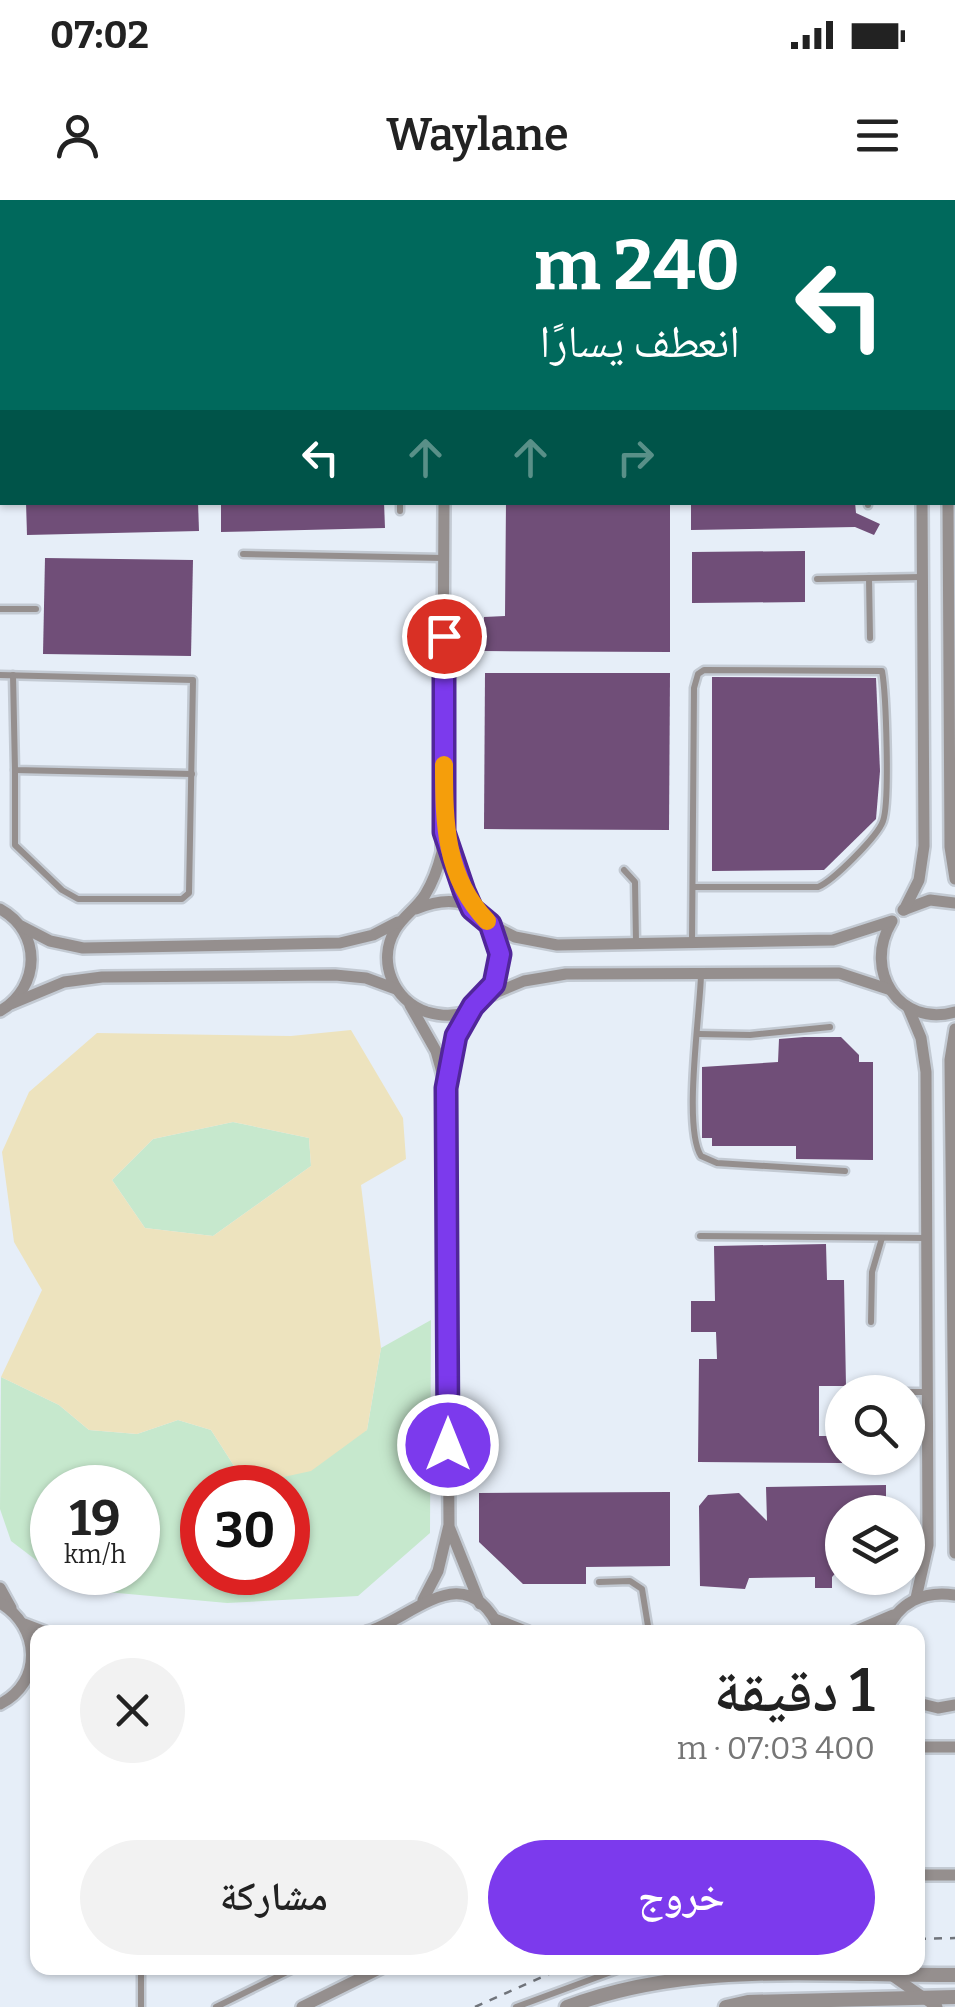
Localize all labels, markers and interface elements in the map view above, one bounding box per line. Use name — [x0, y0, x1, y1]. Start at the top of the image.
text: 07:02 — [50, 12, 149, 58]
icon: person — [50, 108, 105, 163]
text: Waylane — [386, 108, 569, 162]
icon: menu — [850, 108, 905, 163]
text: 240 m — [534, 224, 740, 308]
icon: left — [775, 240, 905, 370]
text: انعطف يسارًا — [539, 315, 740, 369]
icon: left — [293, 430, 348, 485]
icon: ahead — [398, 430, 453, 485]
icon: ahead — [503, 430, 558, 485]
icon: right — [608, 430, 663, 485]
pin — [402, 594, 487, 679]
icon: arrive — [417, 609, 472, 664]
map controls — [825, 1375, 925, 1595]
button: search — [825, 1375, 925, 1475]
position arrow — [396, 1393, 500, 1497]
speed limit sign: 30 — [180, 1465, 310, 1595]
text: 19 — [69, 1488, 121, 1548]
button: layers — [825, 1495, 925, 1595]
text: km/h — [64, 1540, 126, 1570]
text: 1 دقيقة — [714, 1655, 875, 1727]
button: close — [80, 1658, 185, 1763]
text: 400 m · 07:03 — [677, 1729, 875, 1767]
button: مشاركة — [80, 1840, 468, 1955]
button: خروج — [488, 1840, 875, 1955]

